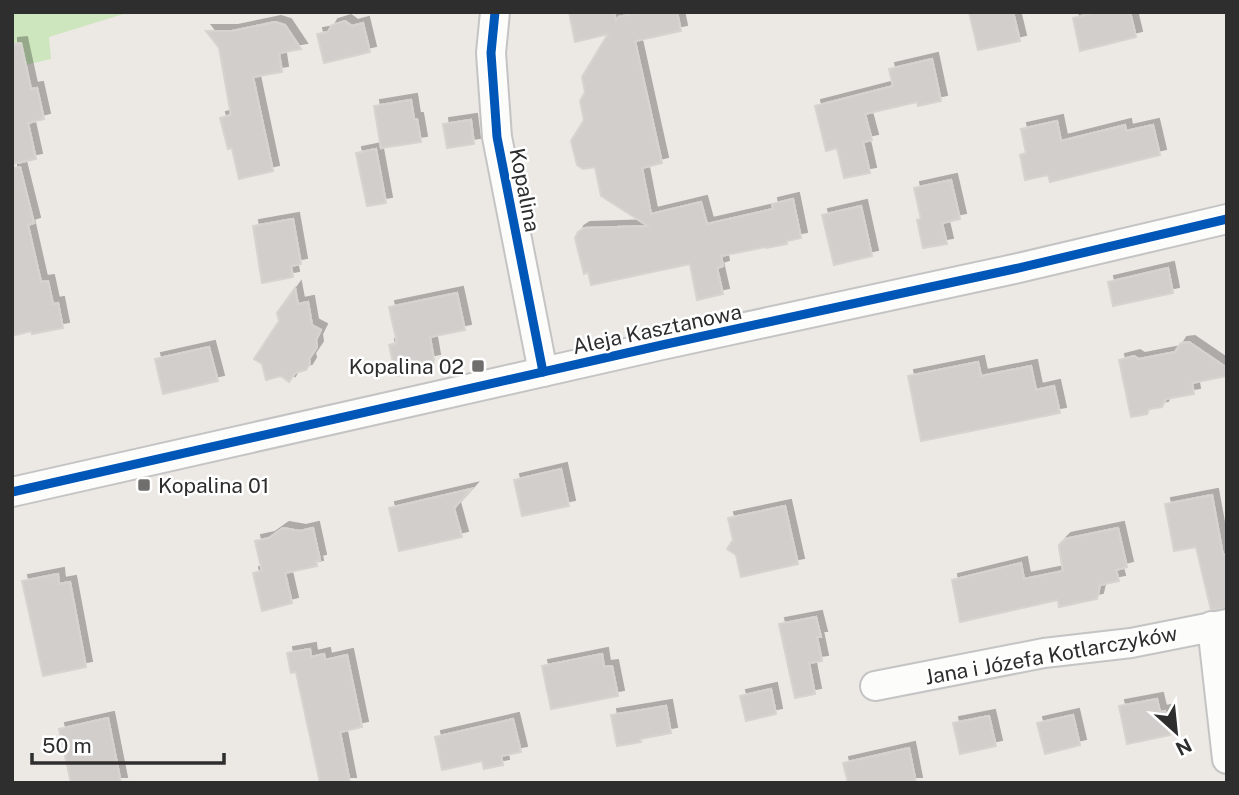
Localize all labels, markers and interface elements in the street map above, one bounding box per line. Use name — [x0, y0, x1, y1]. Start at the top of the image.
street label: Kopalina — [505, 146, 545, 234]
street label: Aleja Kasztanowa — [570, 299, 744, 359]
place label: Kopalina 02 — [349, 354, 464, 379]
marker: Kopalina 02 — [470, 358, 486, 374]
place label: Kopalina 01 — [158, 473, 269, 498]
marker: Kopalina 01 — [136, 477, 152, 493]
street label: Jana i Józefa Kotlarczyków — [923, 620, 1179, 690]
north arrow — [1141, 697, 1211, 767]
scale bar — [32, 722, 224, 766]
text: 50 m — [42, 733, 92, 758]
text: N — [1172, 734, 1195, 760]

